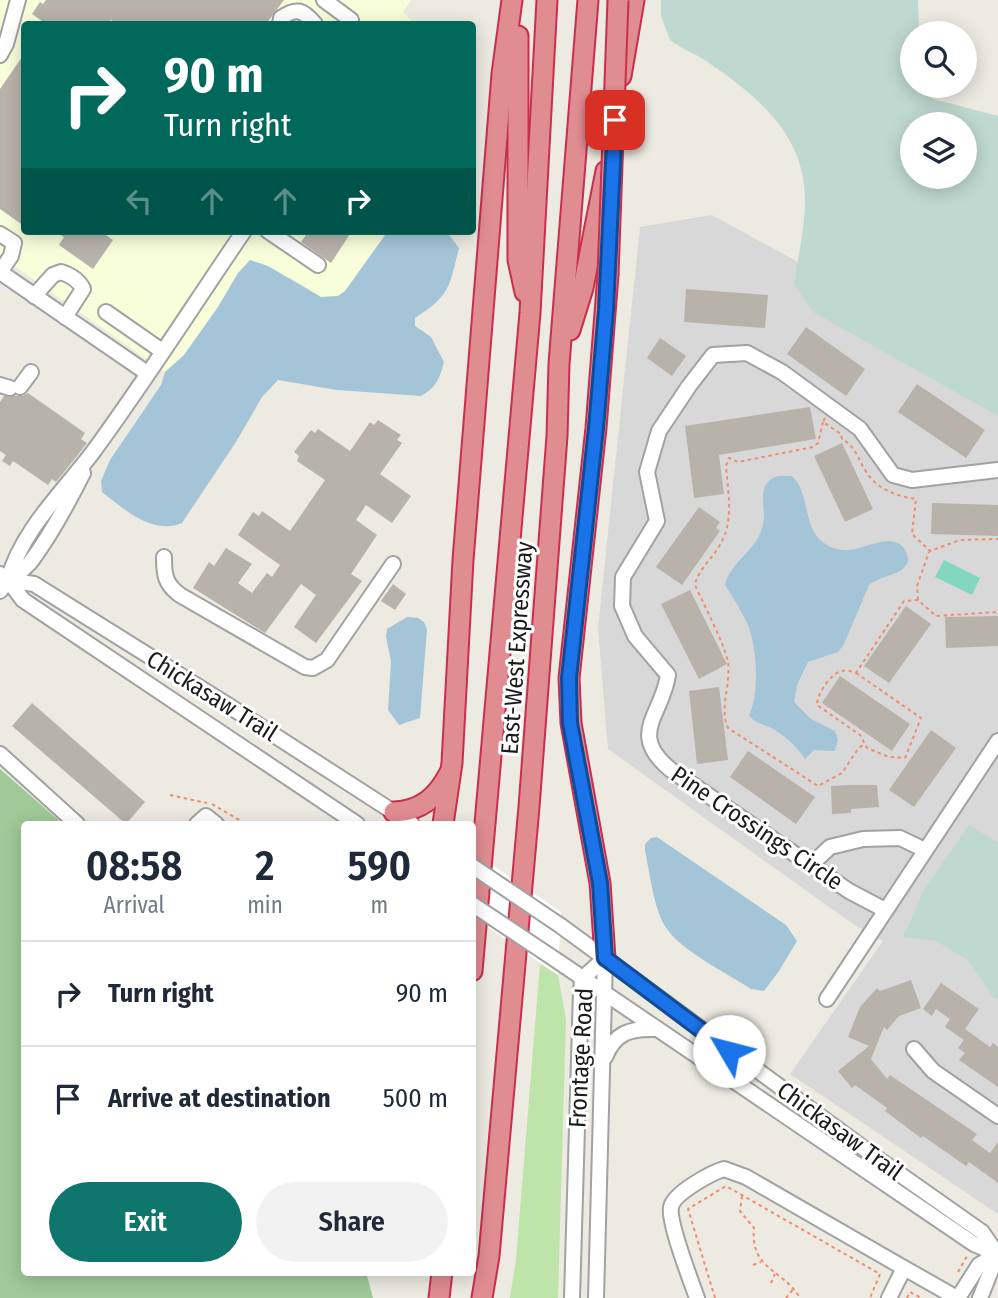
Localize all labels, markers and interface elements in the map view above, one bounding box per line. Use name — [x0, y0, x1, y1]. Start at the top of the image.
map controls — [900, 21, 977, 189]
button: search — [900, 21, 977, 98]
text: 90 m — [164, 46, 264, 105]
icon: right — [49, 49, 140, 140]
pin — [585, 90, 645, 150]
icon: arrive — [596, 101, 634, 139]
text: Turn right — [164, 106, 291, 144]
button: layers — [900, 112, 977, 189]
icon: left — [120, 182, 158, 220]
icon: ahead — [193, 182, 231, 220]
icon: ahead — [266, 182, 304, 220]
icon: right — [339, 182, 377, 220]
street label: East-West Expressway — [496, 540, 538, 756]
street label: Chickasaw Trail — [142, 645, 282, 747]
street label: Pine Crossings Circle — [666, 760, 848, 896]
text: 08:58 — [86, 841, 182, 891]
text: 2 — [255, 841, 275, 891]
text: 590 — [348, 841, 411, 891]
text: Arrival — [104, 891, 165, 919]
text: min — [247, 891, 283, 919]
text: m — [371, 891, 388, 919]
icon: right — [49, 975, 87, 1013]
text: Turn right — [108, 978, 214, 1009]
text: 90 m — [396, 978, 448, 1009]
street label: Frontage Road — [563, 987, 599, 1129]
position arrow — [692, 1014, 766, 1088]
street label: Chickasaw Trail — [772, 1076, 908, 1186]
icon: arrive — [49, 1080, 87, 1118]
text: Arrive at destination — [108, 1083, 331, 1114]
text: 500 m — [383, 1083, 448, 1114]
button: Exit — [49, 1182, 242, 1262]
button: Share — [256, 1182, 448, 1262]

